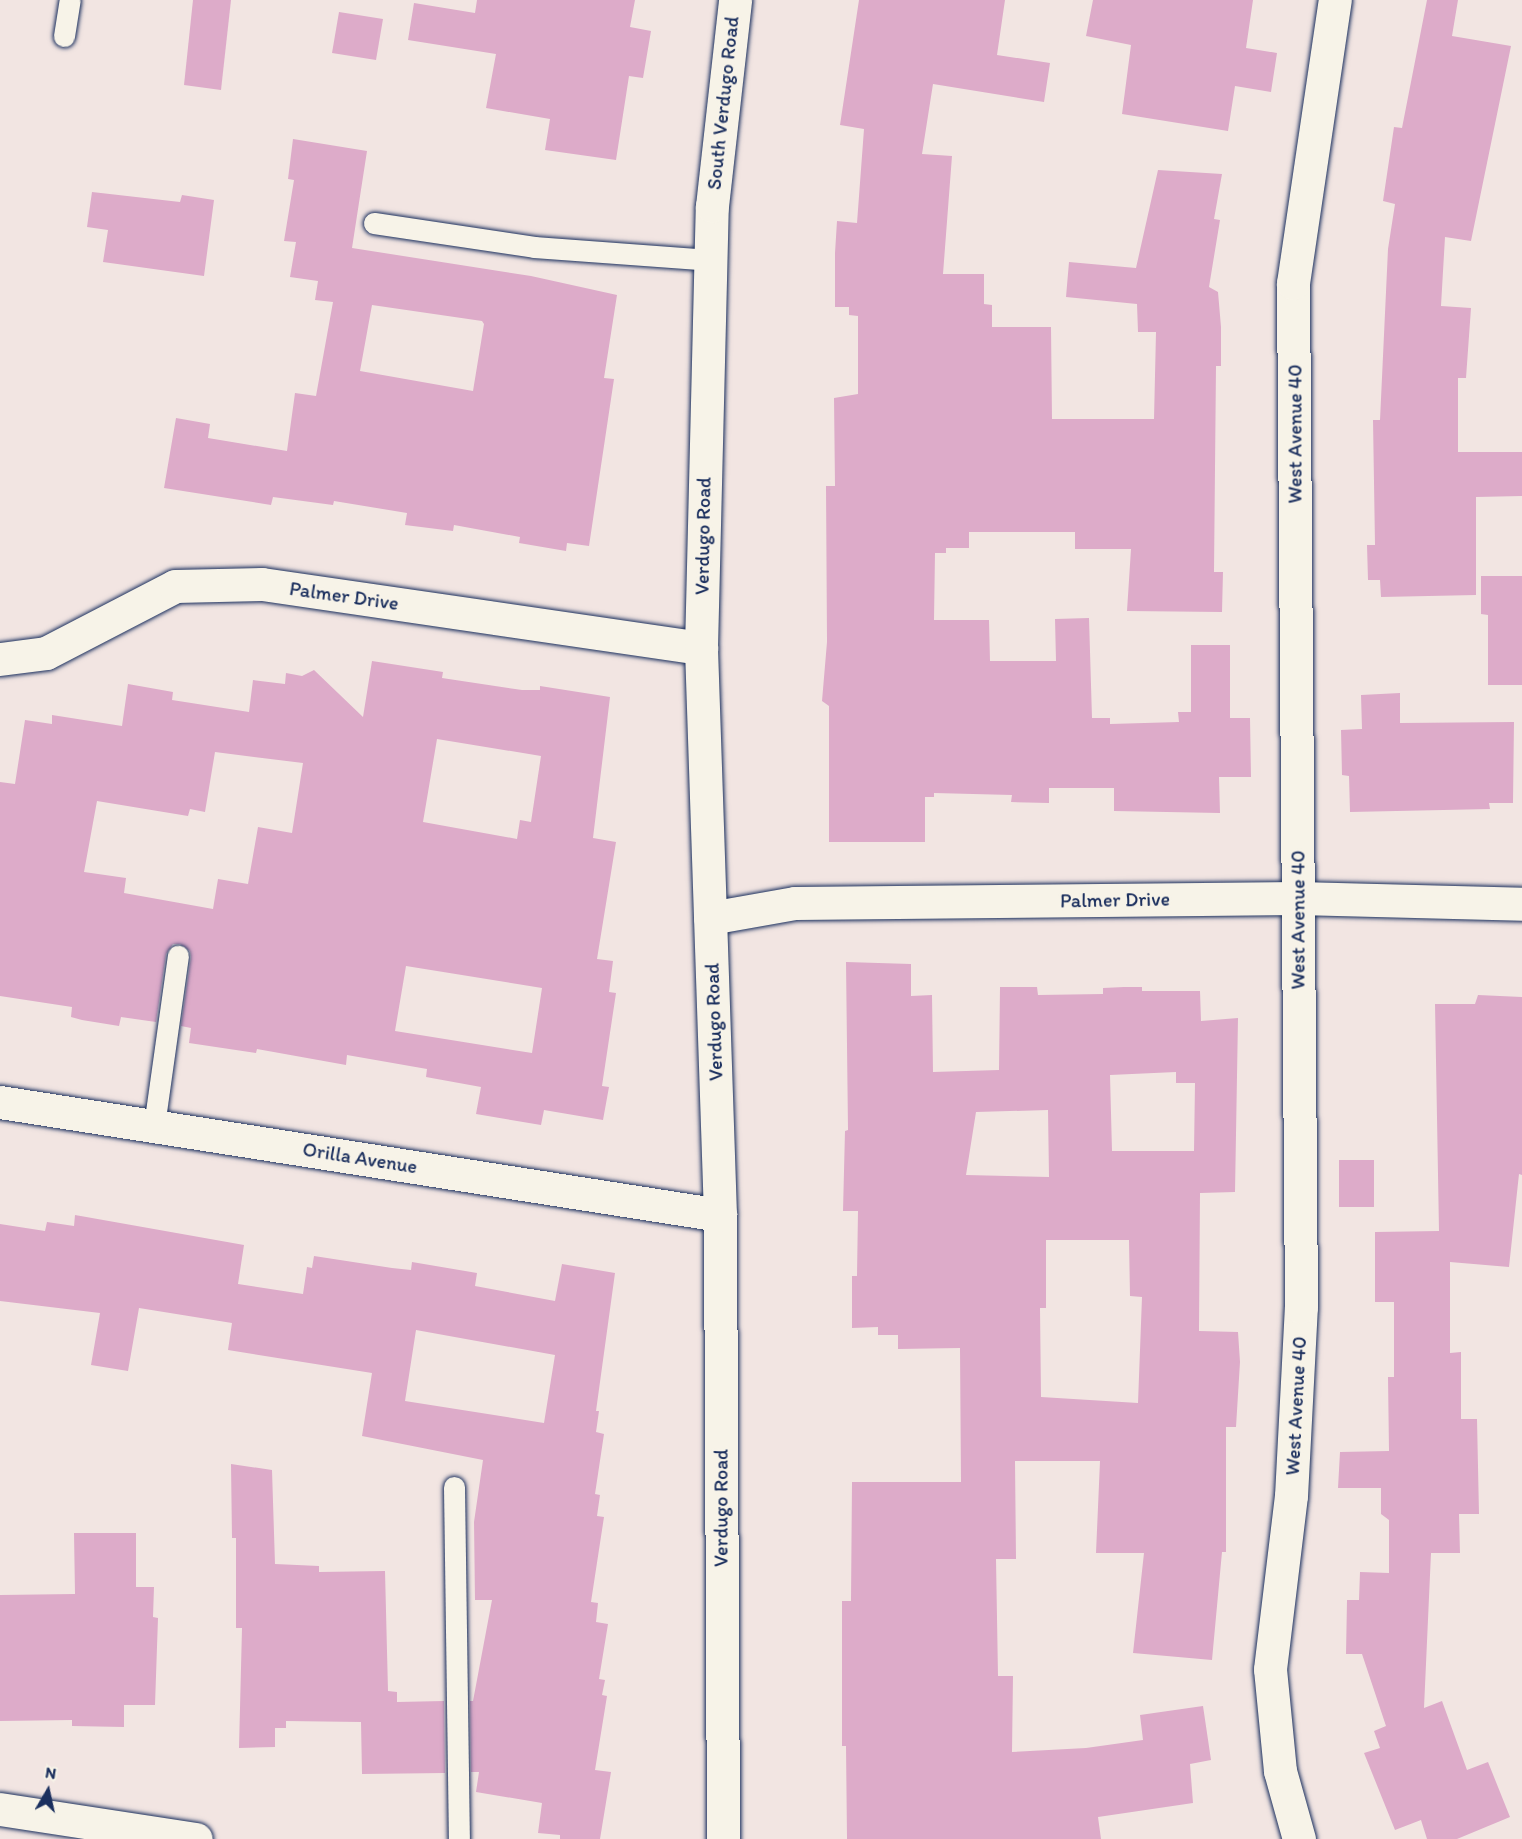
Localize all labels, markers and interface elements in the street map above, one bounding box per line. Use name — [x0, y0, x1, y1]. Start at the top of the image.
street label: South Verdugo Road — [702, 16, 744, 190]
street label: West Avenue 40 — [1283, 365, 1307, 503]
street label: Verdugo Road — [690, 477, 716, 595]
street label: Palmer Drive — [288, 576, 400, 616]
street label: West Avenue 40 — [1286, 851, 1310, 989]
street label: Palmer Drive — [1060, 887, 1170, 913]
street label: Verdugo Road — [700, 963, 728, 1081]
street label: Orilla Avenue — [301, 1137, 419, 1179]
street label: West Avenue 40 — [1280, 1336, 1312, 1476]
street label: Verdugo Road — [709, 1449, 733, 1567]
north arrow — [18, 1761, 78, 1821]
text: N — [44, 1762, 58, 1783]

